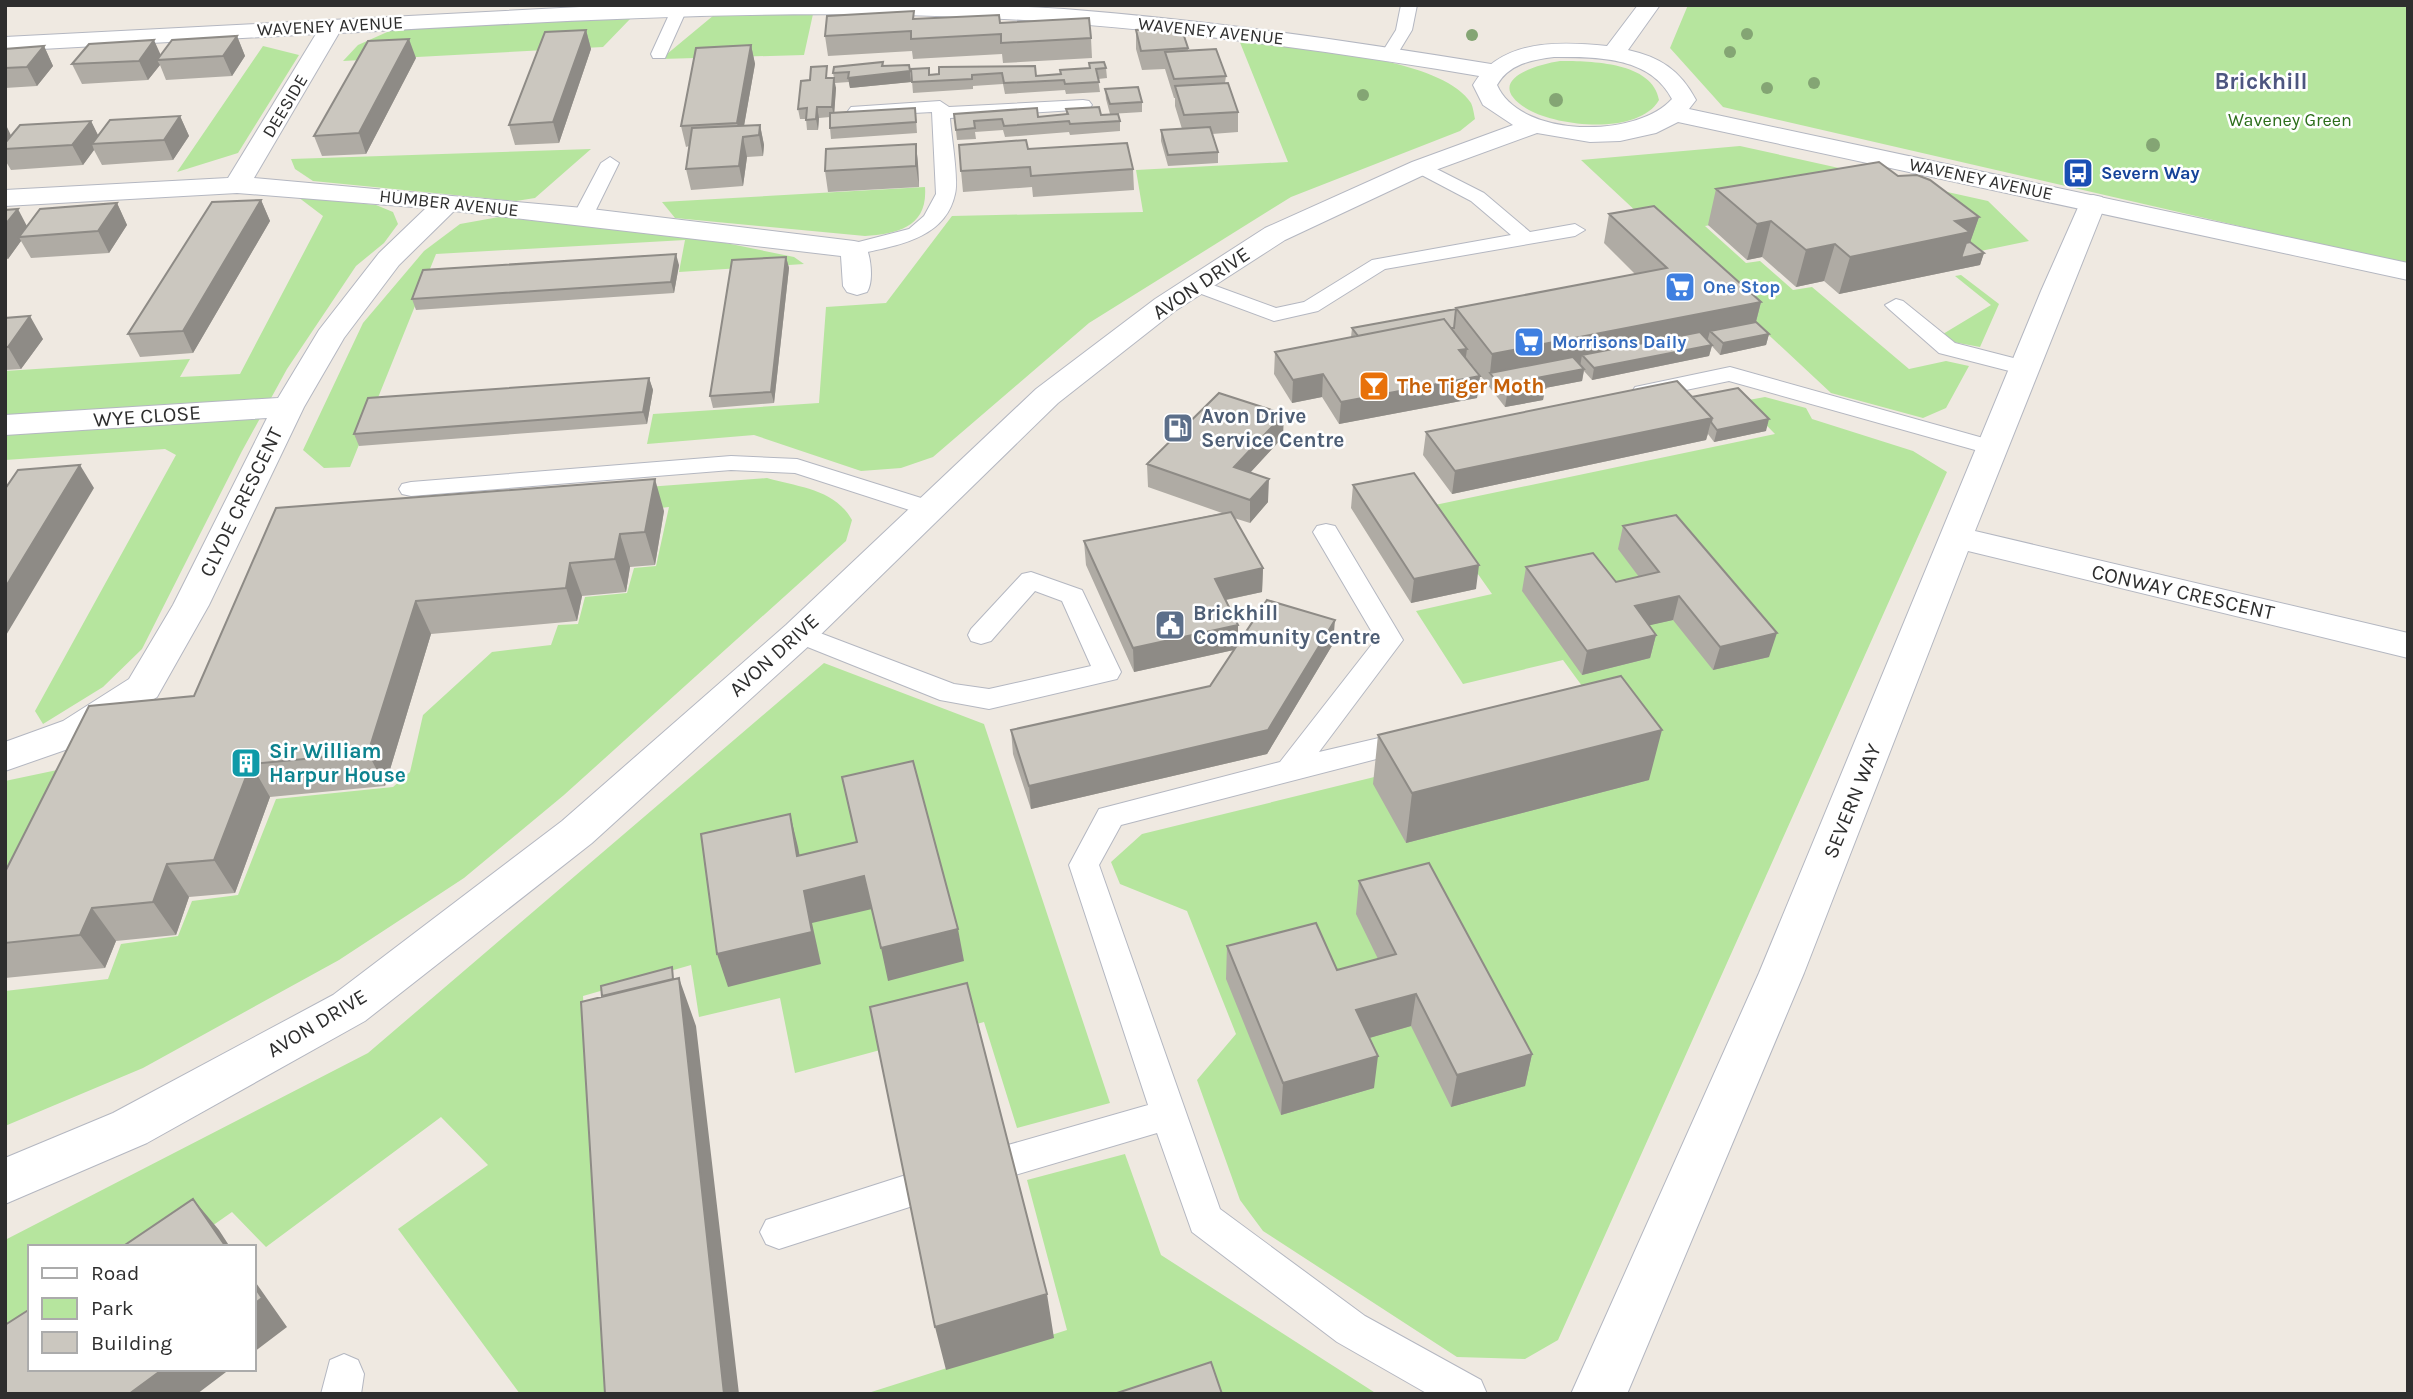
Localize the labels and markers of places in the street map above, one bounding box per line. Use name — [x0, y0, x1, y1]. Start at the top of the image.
bus stop icon: Severn Way — [2061, 156, 2095, 190]
place label: Severn Way — [2101, 162, 2200, 184]
supermarket icon: One Stop — [1663, 270, 1697, 304]
place label: One Stop — [1703, 276, 1780, 298]
supermarket icon: Morrisons Daily — [1512, 325, 1546, 359]
place label: Morrisons Daily — [1552, 331, 1686, 353]
bar icon: The Tiger Moth — [1357, 369, 1391, 403]
place label: The Tiger Moth — [1397, 374, 1544, 398]
place label: Avon Drive Service Centre — [1201, 404, 1344, 452]
fuel station icon: Avon Drive Service Centre — [1161, 411, 1195, 445]
place label: Brickhill Community Centre — [1193, 601, 1381, 649]
public building icon: Brickhill Community Centre — [1153, 608, 1187, 642]
place label: Sir William Harpur House — [269, 739, 406, 787]
building icon: Sir William Harpur House — [229, 746, 263, 780]

